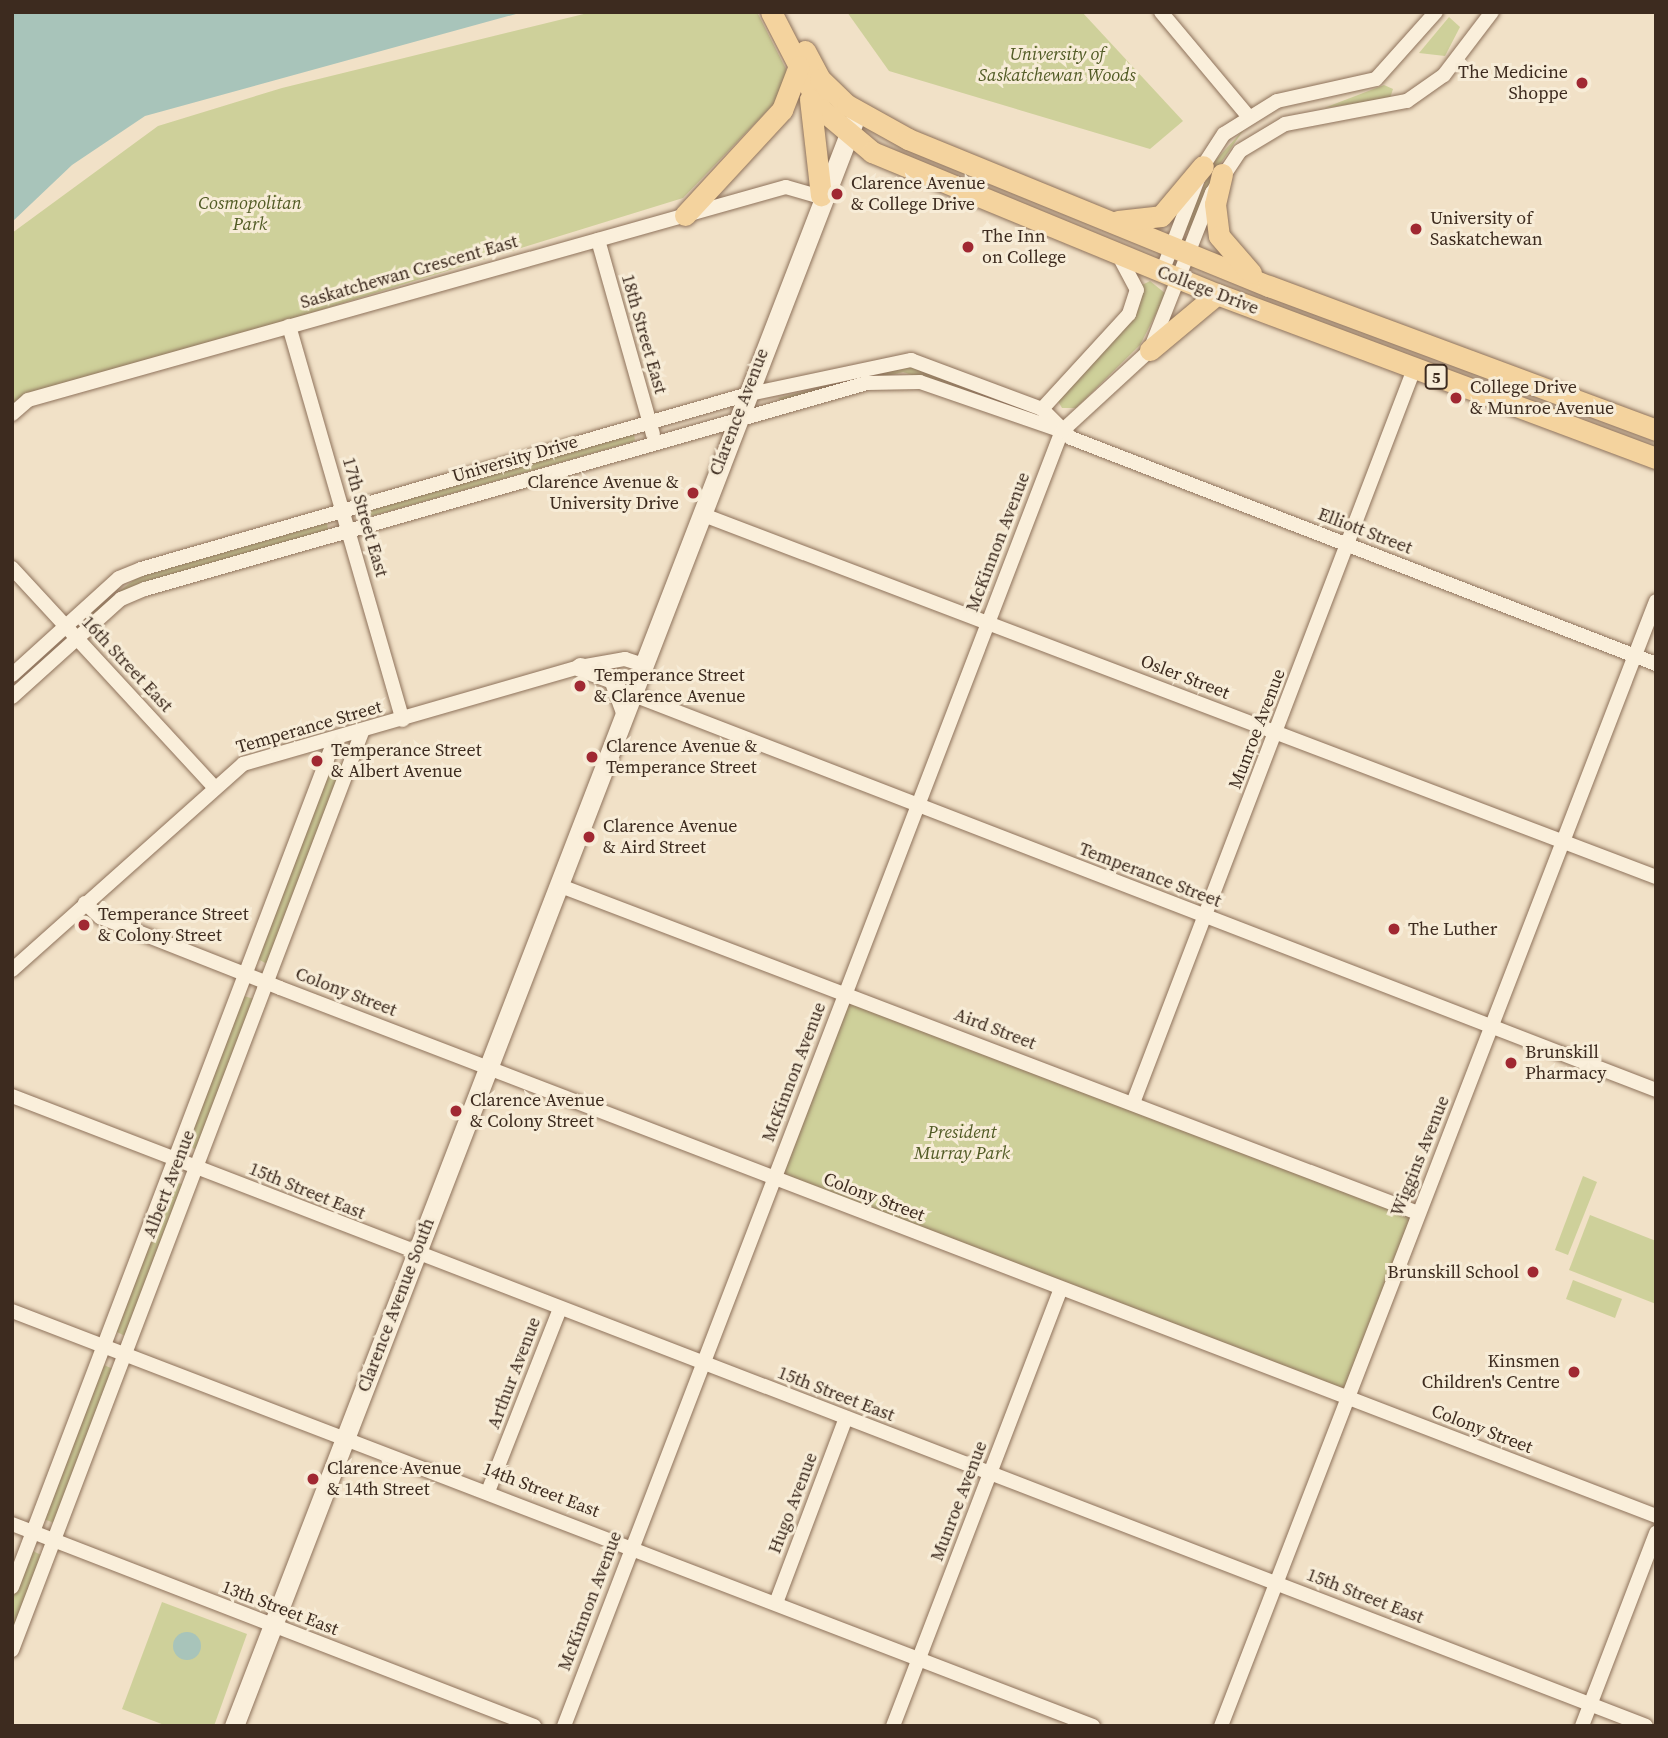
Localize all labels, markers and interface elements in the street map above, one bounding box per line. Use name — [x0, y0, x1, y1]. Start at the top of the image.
park label: University of Saskatchewan Woods — [978, 44, 1136, 86]
place label: The Medicine Shoppe — [1458, 62, 1568, 104]
marker: The Medicine Shoppe — [1574, 75, 1590, 91]
place label: Clarence Avenue & College Drive — [851, 173, 985, 216]
marker: Clarence Avenue & College Drive — [829, 186, 845, 202]
park label: Cosmopolitan Park — [198, 193, 302, 235]
place label: University of Saskatchewan — [1430, 208, 1543, 250]
marker: University of Saskatchewan — [1408, 221, 1424, 237]
place label: The Inn on College — [982, 226, 1066, 268]
street label: Saskatchewan Crescent East — [298, 231, 520, 313]
marker: The Inn on College — [960, 239, 976, 255]
street label: College Drive — [1154, 261, 1262, 319]
street label: 18th Street East — [617, 272, 671, 396]
street label: Clarence Avenue — [705, 345, 773, 479]
road number: 5 — [1424, 364, 1448, 390]
place label: College Drive & Munroe Avenue — [1470, 377, 1614, 420]
marker: College Drive & Munroe Avenue — [1448, 390, 1464, 406]
street label: University Drive — [450, 431, 580, 487]
street label: 17th Street East — [338, 455, 392, 579]
street label: McKinnon Avenue — [961, 469, 1035, 615]
place label: Clarence Avenue & University Drive — [527, 472, 679, 514]
marker: Clarence Avenue & University Drive — [685, 485, 701, 501]
street label: Elliott Street — [1315, 503, 1415, 559]
street label: 16th Street East — [77, 612, 177, 716]
street label: Osler Street — [1138, 650, 1232, 704]
place label: Temperance Street & Clarence Avenue — [594, 665, 746, 708]
street label: Munroe Avenue — [1224, 666, 1290, 792]
marker: Temperance Street & Clarence Avenue — [572, 678, 588, 694]
street label: Temperance Street — [234, 696, 384, 758]
place label: Clarence Avenue & Temperance Street — [606, 736, 758, 778]
place label: Temperance Street & Albert Avenue — [331, 740, 481, 782]
marker: Clarence Avenue & Temperance Street — [584, 749, 600, 765]
marker: Temperance Street & Albert Avenue — [309, 753, 325, 769]
place label: Clarence Avenue & Aird Street — [603, 816, 737, 858]
marker: Clarence Avenue & Aird Street — [581, 829, 597, 845]
street label: Temperance Street — [1076, 838, 1224, 912]
place label: Temperance Street & Colony Street — [98, 904, 248, 946]
marker: Temperance Street & Colony Street — [76, 917, 92, 933]
place label: The Luther — [1408, 918, 1497, 940]
marker: The Luther — [1386, 921, 1402, 937]
street label: Colony Street — [292, 963, 400, 1021]
street label: McKinnon Avenue — [757, 999, 831, 1145]
street label: Aird Street — [951, 1004, 1039, 1054]
place label: Brunskill Pharmacy — [1525, 1042, 1606, 1084]
marker: Brunskill Pharmacy — [1503, 1055, 1519, 1071]
place label: Clarence Avenue & Colony Street — [470, 1090, 604, 1132]
street label: Wiggins Avenue — [1386, 1093, 1454, 1219]
marker: Clarence Avenue & Colony Street — [448, 1103, 464, 1119]
park label: President Murray Park — [914, 1122, 1010, 1164]
street label: Albert Avenue — [138, 1127, 200, 1241]
street label: 15th Street East — [246, 1158, 368, 1224]
street label: Colony Street — [820, 1168, 928, 1226]
street label: Clarence Avenue South — [353, 1215, 439, 1395]
place label: Brunskill School — [1387, 1261, 1519, 1283]
marker: Brunskill School — [1525, 1264, 1541, 1280]
street label: Arthur Avenue — [483, 1314, 545, 1432]
place label: Kinsmen Children's Centre — [1422, 1351, 1560, 1394]
street label: 15th Street East — [775, 1362, 897, 1426]
marker: Kinsmen Children's Centre — [1566, 1364, 1582, 1380]
street label: Colony Street — [1428, 1400, 1536, 1458]
street label: Munroe Avenue — [926, 1438, 992, 1564]
street label: Hugo Avenue — [764, 1449, 822, 1557]
place label: Clarence Avenue & 14th Street — [327, 1458, 461, 1500]
street label: 14th Street East — [480, 1458, 602, 1522]
marker: Clarence Avenue & 14th Street — [305, 1471, 321, 1487]
street label: McKinnon Avenue — [553, 1528, 627, 1674]
street label: 15th Street East — [1304, 1564, 1426, 1628]
street label: 13th Street East — [219, 1576, 341, 1640]

